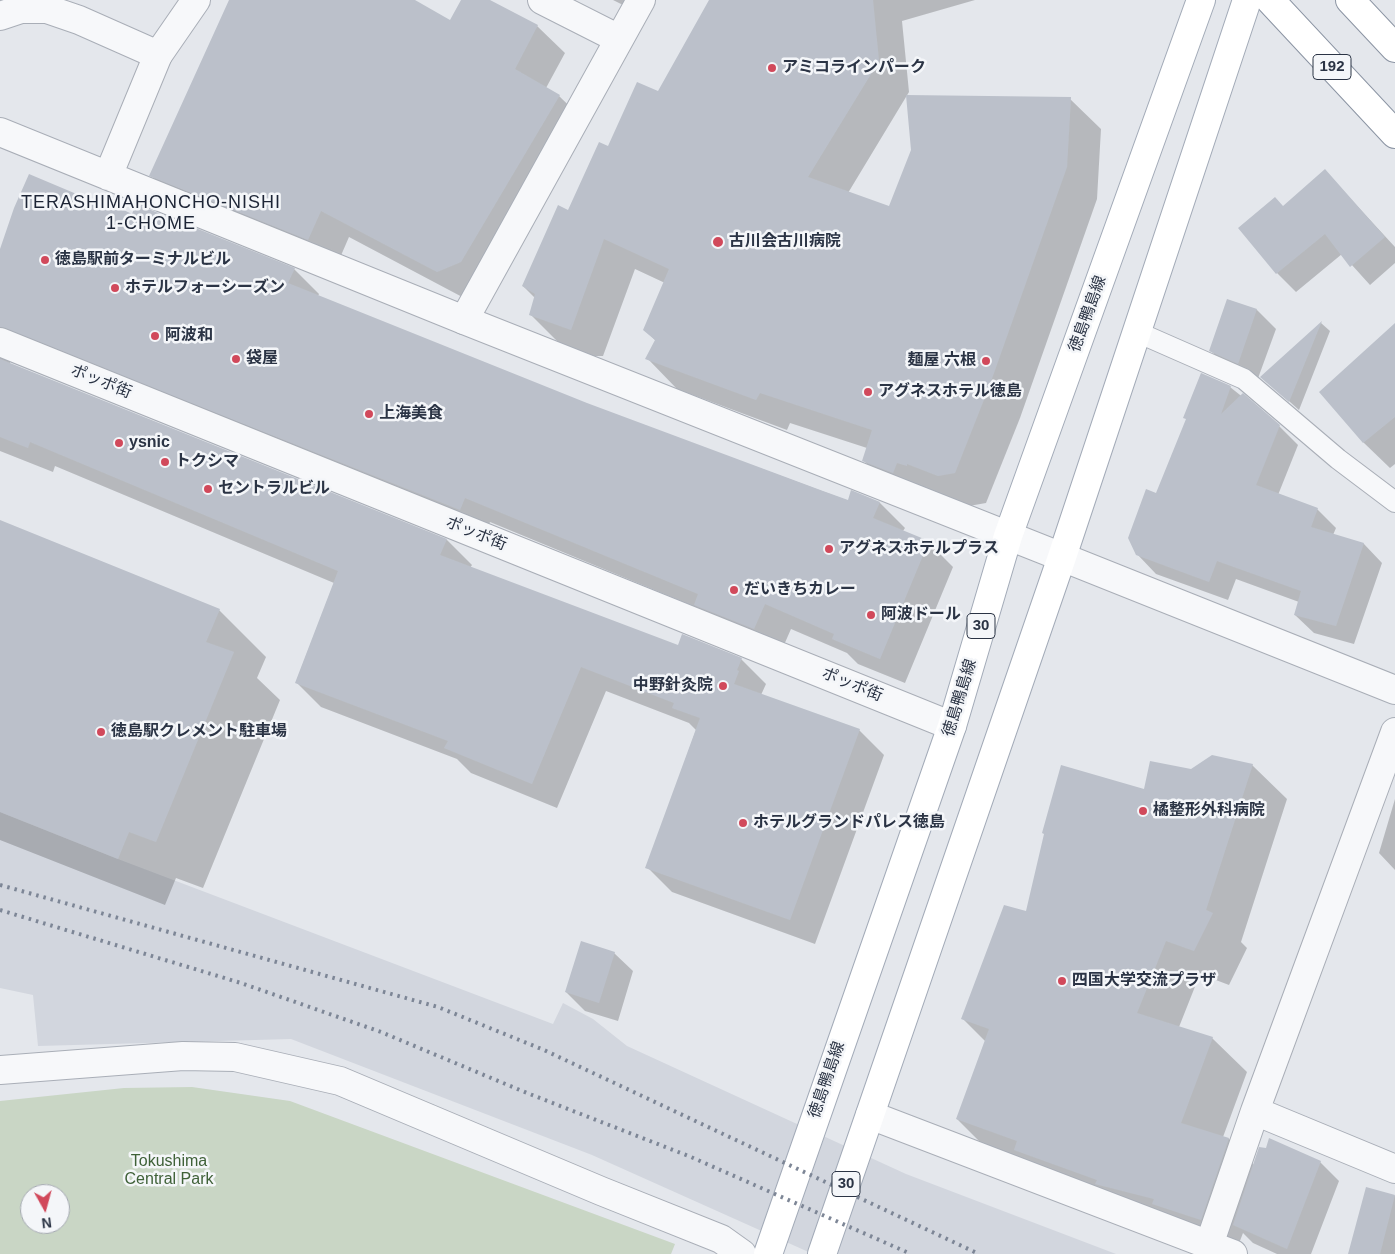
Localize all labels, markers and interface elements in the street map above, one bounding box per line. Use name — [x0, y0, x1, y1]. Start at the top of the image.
road number: 192 — [1313, 54, 1351, 80]
place label: アミコラインパーク — [782, 58, 926, 78]
marker: アミコラインパーク — [766, 62, 778, 74]
district label: TERASHIMAHONCHO-NISHI 1-CHOME — [18, 192, 284, 234]
place label: 古川会古川病院 — [729, 232, 841, 252]
marker: 古川会古川病院 — [711, 235, 725, 249]
place label: 徳島駅前ターミナルビル — [55, 250, 231, 270]
marker: 徳島駅前ターミナルビル — [39, 254, 51, 266]
street label: 徳島鴨島線 — [1065, 273, 1111, 355]
place label: ホテルフォーシーズン — [125, 278, 285, 298]
marker: ホテルフォーシーズン — [109, 282, 121, 294]
place label: 阿波和 — [165, 326, 213, 346]
marker: 阿波和 — [149, 330, 161, 342]
place label: 袋屋 — [246, 349, 278, 369]
place label: 麺屋 六根 — [908, 351, 976, 371]
marker: 袋屋 — [230, 353, 242, 365]
marker: 麺屋 六根 — [980, 355, 992, 367]
street label: ポッポ街 — [68, 361, 134, 403]
place label: アグネスホテル徳島 — [878, 382, 1022, 402]
marker: アグネスホテル徳島 — [862, 386, 874, 398]
place label: 上海美食 — [379, 404, 443, 424]
marker: 上海美食 — [363, 408, 375, 420]
place label: ysnic — [129, 433, 170, 453]
marker: ysnic — [113, 437, 125, 449]
place label: トクシマ — [175, 452, 239, 472]
marker: トクシマ — [159, 456, 171, 468]
place label: セントラルビル — [218, 479, 330, 499]
marker: セントラルビル — [202, 483, 214, 495]
street label: ポッポ街 — [443, 513, 509, 555]
place label: アグネスホテルプラス — [839, 539, 999, 559]
marker: アグネスホテルプラス — [823, 543, 835, 555]
place label: だいきちカレー — [744, 580, 856, 600]
marker: だいきちカレー — [728, 584, 740, 596]
place label: 阿波ドール — [881, 605, 961, 625]
marker: 阿波ドール — [865, 609, 877, 621]
road number: 30 — [967, 614, 995, 638]
street label: 徳島鴨島線 — [939, 657, 981, 739]
street label: ポッポ街 — [819, 664, 885, 706]
place label: 中野針灸院 — [633, 676, 713, 696]
marker: 中野針灸院 — [717, 680, 729, 692]
place label: 徳島駅クレメント駐車場 — [111, 722, 287, 742]
marker: 徳島駅クレメント駐車場 — [95, 726, 107, 738]
place label: 橘整形外科病院 — [1153, 801, 1265, 821]
marker: 橘整形外科病院 — [1137, 805, 1149, 817]
place label: ホテルグランドパレス徳島 — [753, 813, 945, 833]
marker: ホテルグランドパレス徳島 — [737, 817, 749, 829]
place label: 四国大学交流プラザ — [1072, 971, 1216, 991]
marker: 四国大学交流プラザ — [1056, 975, 1068, 987]
street label: 徳島鴨島線 — [805, 1039, 849, 1121]
park label: Tokushima Central Park — [125, 1152, 213, 1190]
road number: 30 — [832, 1172, 860, 1196]
north arrow — [20, 1184, 70, 1234]
text: N — [41, 1214, 53, 1231]

